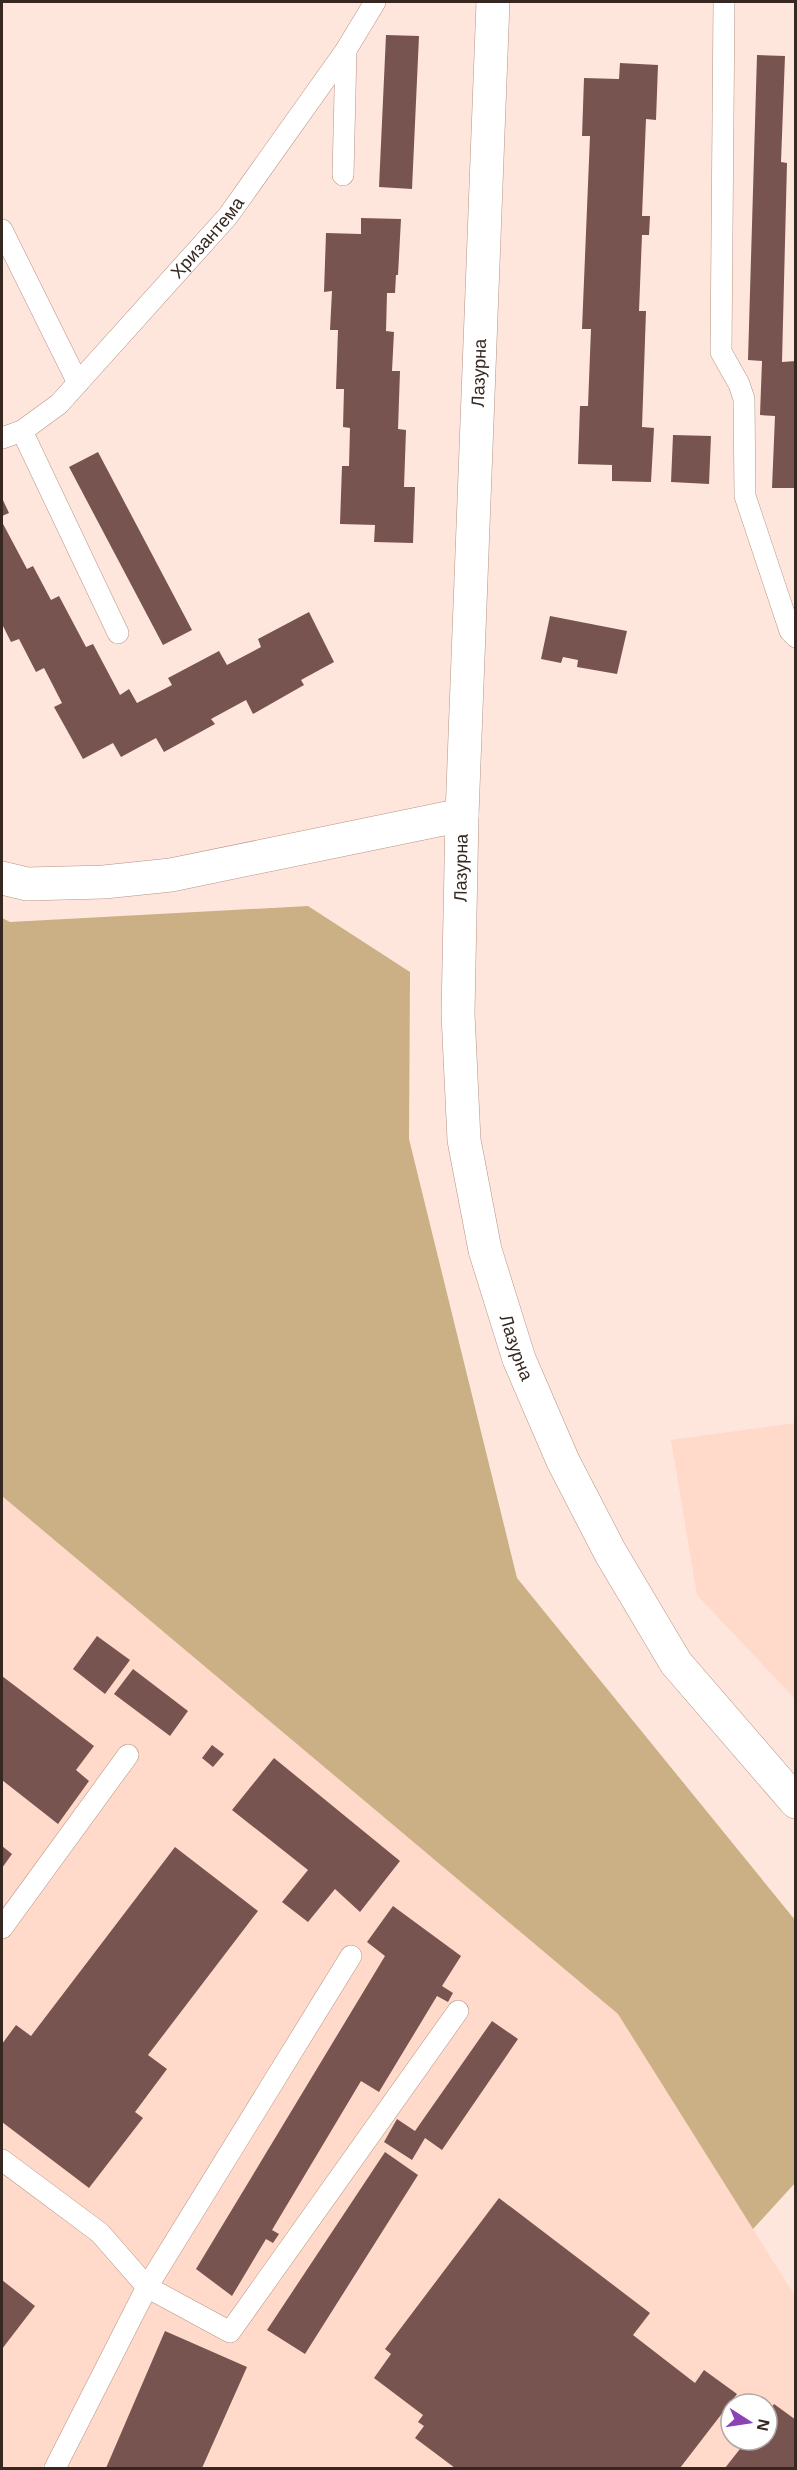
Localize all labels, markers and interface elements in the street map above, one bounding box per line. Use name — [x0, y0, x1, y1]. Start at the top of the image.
street label: Хризантема — [167, 193, 249, 282]
street label: Лазурна — [468, 337, 490, 408]
street label: Лазурна — [450, 833, 472, 902]
street label: Лазурна — [496, 1312, 537, 1384]
north arrow — [719, 2392, 779, 2452]
text: N — [754, 2418, 773, 2432]

